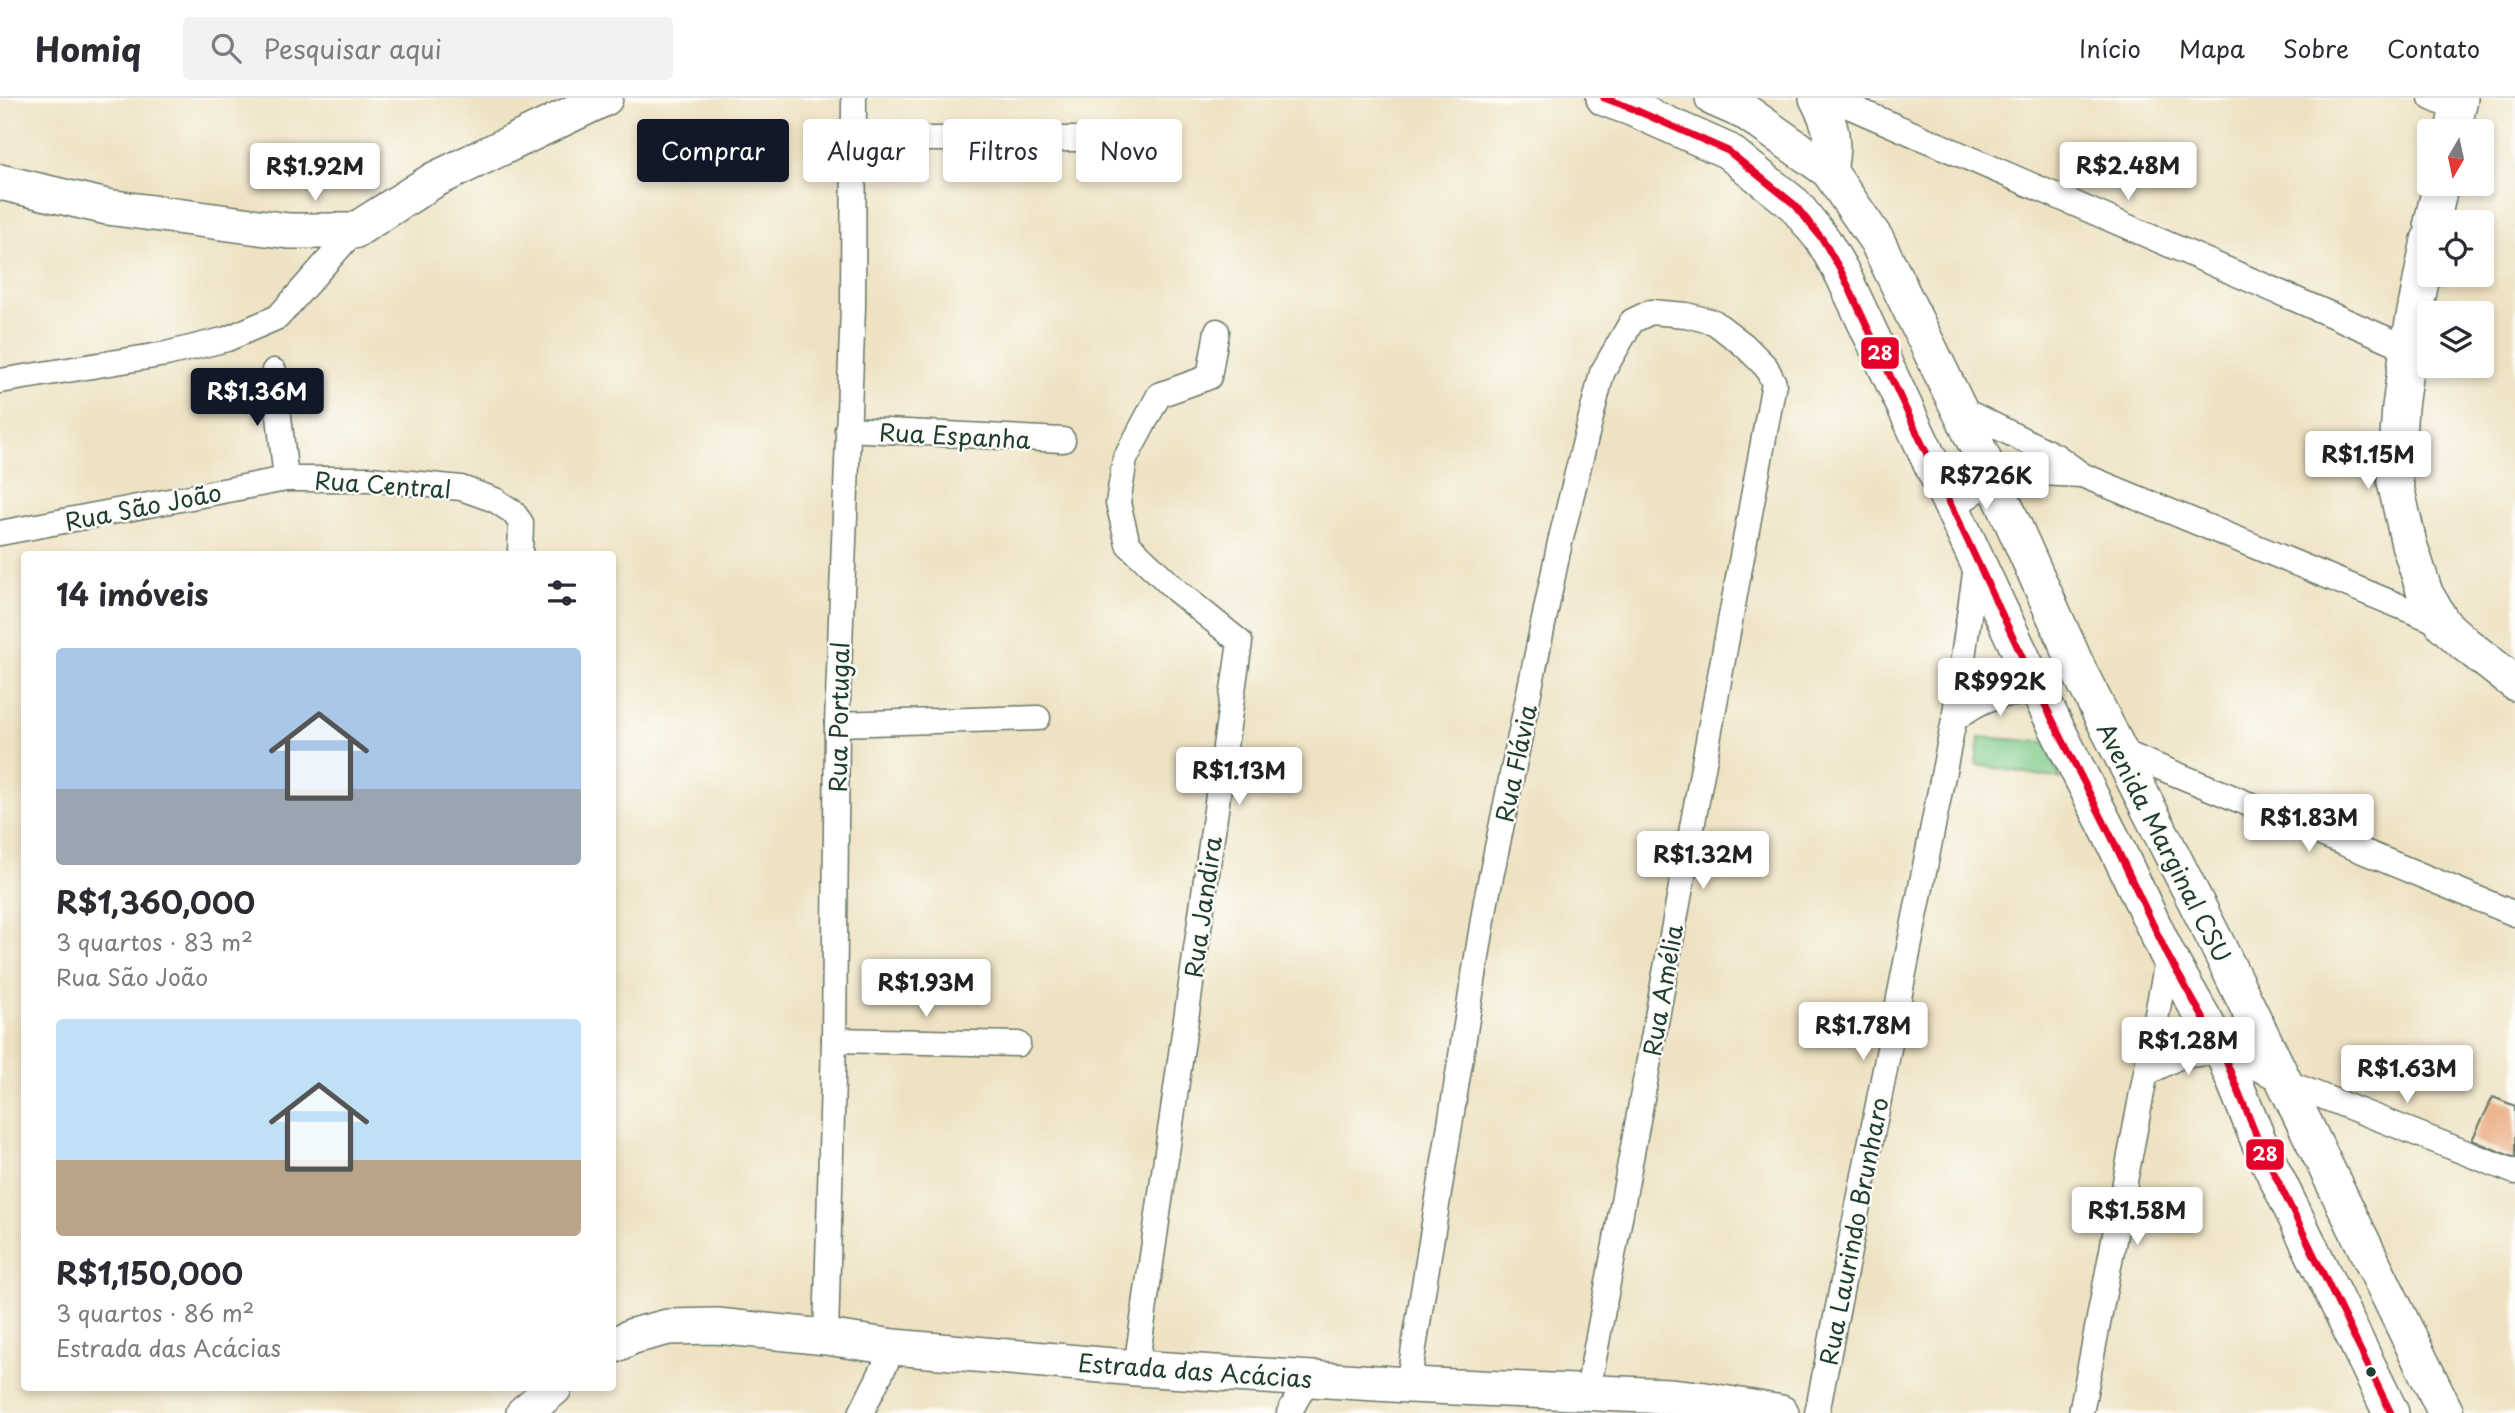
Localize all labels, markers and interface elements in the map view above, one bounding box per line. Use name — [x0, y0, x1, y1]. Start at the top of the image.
search box — [183, 17, 673, 80]
text: Homiq — [35, 23, 141, 73]
icon: search — [207, 29, 245, 67]
text: Pesquisar aqui — [263, 29, 442, 68]
text: Início — [2079, 30, 2141, 66]
text: Mapa — [2179, 30, 2245, 66]
text: Sobre — [2283, 30, 2349, 66]
text: Contato — [2387, 30, 2480, 66]
chip: Comprar — [637, 119, 789, 182]
chip: Alugar — [803, 119, 929, 182]
chip: Filtros — [943, 119, 1062, 182]
chip: Novo — [1076, 119, 1182, 182]
north arrow — [2417, 119, 2494, 196]
map controls — [2417, 119, 2494, 378]
pin: R$2.48M — [2063, 142, 2193, 202]
pin: R$1.92M — [250, 144, 380, 203]
text: R$2.48M — [2076, 147, 2180, 182]
text: R$1.92M — [266, 148, 364, 183]
button: locate — [2417, 210, 2494, 287]
button: layers — [2417, 301, 2494, 378]
line badge: 28 — [1860, 336, 1900, 370]
text: 28 — [1867, 338, 1893, 366]
pin: R$1.36M — [192, 368, 322, 428]
text: R$1.36M — [207, 373, 307, 408]
street label: Rua Espanha — [878, 413, 1032, 457]
pin: R$1.15M — [2303, 432, 2433, 491]
text: R$1.15M — [2321, 436, 2415, 471]
pin: R$726K — [1929, 452, 2043, 512]
text: R$726K — [1940, 457, 2032, 492]
street label: Rua Central — [313, 461, 453, 507]
street label: Rua São João — [62, 473, 224, 539]
text: 14 imóveis — [56, 571, 209, 616]
icon: filters — [543, 574, 581, 612]
street label: Rua Portugal — [819, 641, 857, 793]
pin: R$992K — [1943, 658, 2057, 718]
text: R$992K — [1954, 663, 2046, 698]
icon: home — [256, 693, 382, 819]
street label: Rua Flávia — [1485, 701, 1545, 825]
street label: Avenida Marginal CSU — [2089, 716, 2241, 968]
pin: R$1.13M — [1174, 748, 1304, 807]
text: R$1.13M — [1192, 752, 1286, 787]
pin: R$1.83M — [2244, 794, 2374, 854]
text: R$1.83M — [2260, 799, 2358, 834]
pin: R$1.32M — [1638, 832, 1768, 891]
street label: Rua Jandira — [1174, 834, 1230, 980]
text: R$1.32M — [1653, 836, 1753, 871]
text: R$1,360,000 — [56, 879, 255, 924]
street label: Rua Amélia — [1633, 921, 1691, 1059]
text: 3 quartos · 83 m² — [56, 924, 253, 959]
text: Rua São João — [56, 959, 208, 994]
pin: R$1.93M — [861, 960, 991, 1019]
text: R$1.93M — [878, 964, 974, 999]
pin: R$1.78M — [1798, 1002, 1928, 1062]
text: R$1.78M — [1815, 1007, 1911, 1042]
pin: R$1.28M — [2123, 1018, 2253, 1077]
text: R$1.28M — [2138, 1022, 2238, 1057]
pin: R$1.63M — [2342, 1046, 2472, 1105]
text: R$1.63M — [2357, 1050, 2457, 1085]
icon: home — [256, 1064, 382, 1190]
street label: Rua Laurindo Brunharo — [1809, 1094, 1897, 1368]
line badge: 28 — [2245, 1138, 2285, 1171]
text: 28 — [2252, 1139, 2278, 1167]
pin: R$1.58M — [2072, 1188, 2202, 1247]
text: R$1.58M — [2088, 1192, 2186, 1227]
text: R$1,150,000 — [56, 1250, 243, 1295]
text: 3 quartos · 86 m² — [56, 1295, 254, 1330]
text: Estrada das Acácias — [56, 1330, 281, 1365]
street label: Estrada das Acácias — [1077, 1344, 1313, 1396]
unlabelled marker — [2364, 1365, 2378, 1379]

